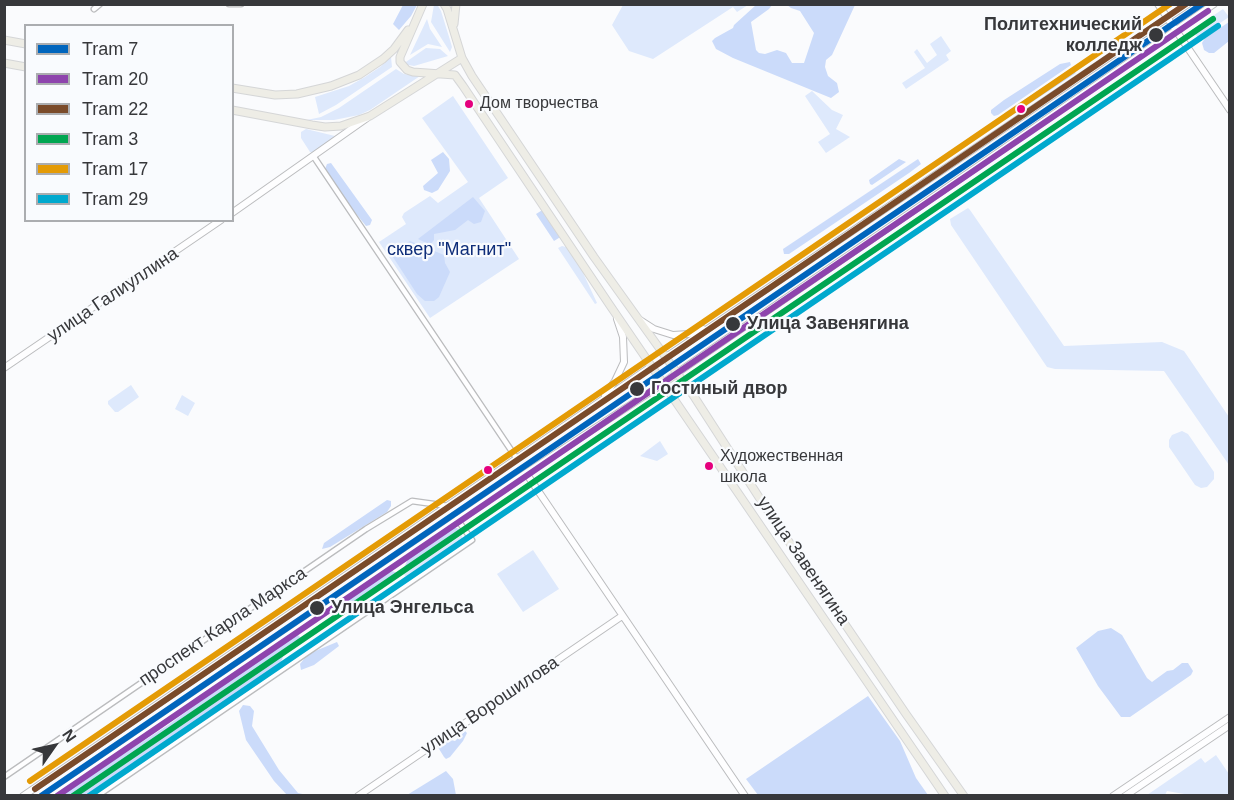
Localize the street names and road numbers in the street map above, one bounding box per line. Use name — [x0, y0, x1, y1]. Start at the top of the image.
street label: улица Галиуллина — [43, 243, 183, 347]
street label: улица Завенягина — [752, 492, 854, 630]
street label: проспект Карла Маркса — [135, 563, 311, 691]
street label: улица Ворошилова — [417, 652, 563, 760]

